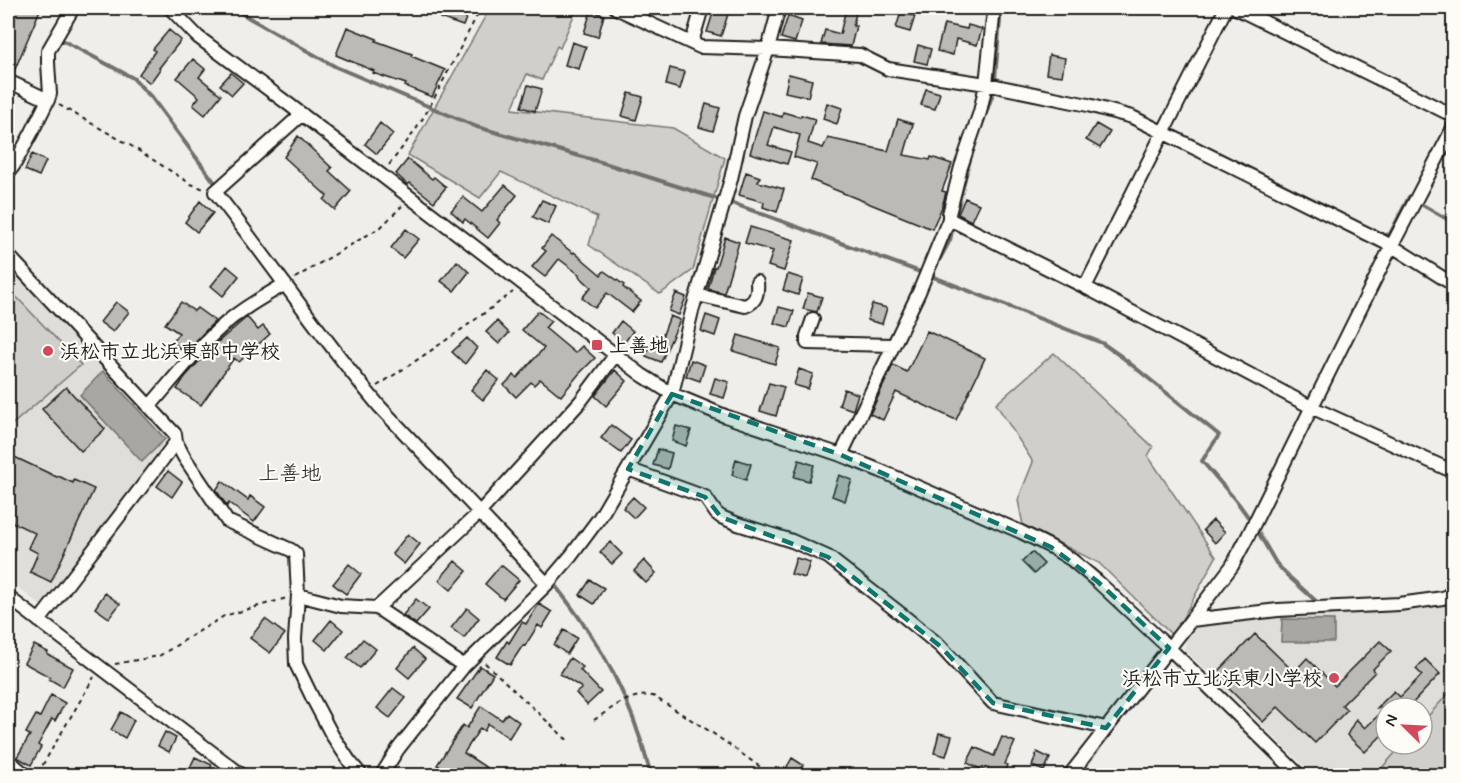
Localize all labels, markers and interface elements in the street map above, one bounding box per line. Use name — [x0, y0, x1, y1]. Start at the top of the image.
place label: 上善地 — [609, 333, 669, 360]
marker: 上善地 — [590, 338, 604, 352]
place label: 浜松市立北浜東部中学校 — [60, 339, 280, 366]
marker: 浜松市立北浜東部中学校 — [41, 344, 55, 358]
district label: 上善地 — [259, 460, 322, 488]
place label: 浜松市立北浜東小学校 — [1122, 666, 1322, 693]
marker: 浜松市立北浜東小学校 — [1327, 671, 1341, 685]
north arrow — [1374, 696, 1434, 756]
text: N — [1380, 711, 1403, 730]

